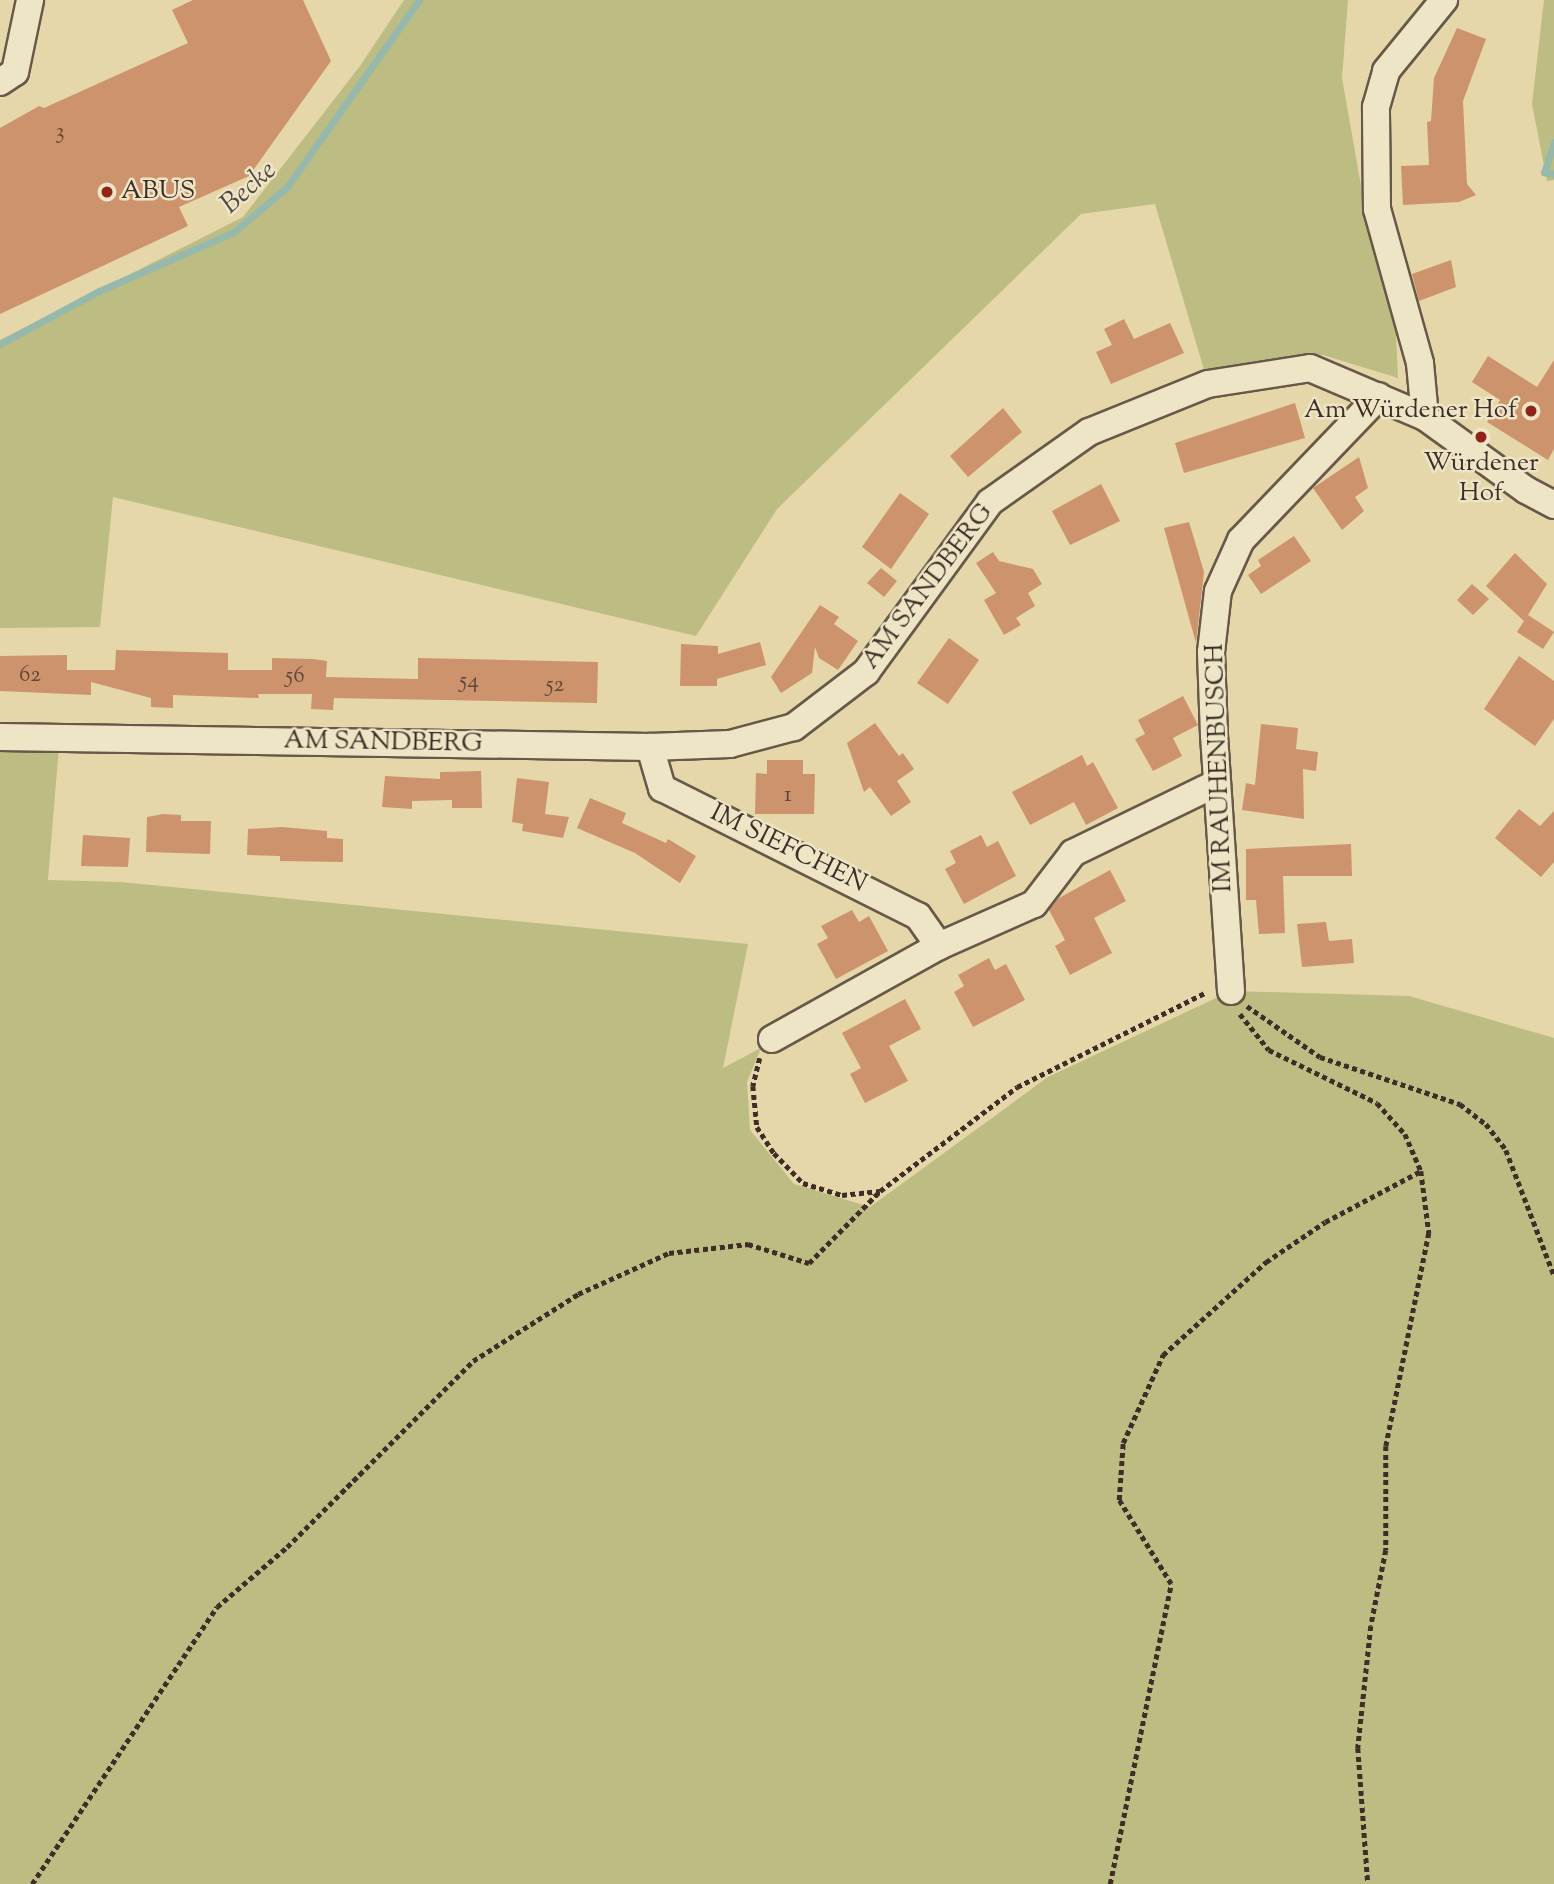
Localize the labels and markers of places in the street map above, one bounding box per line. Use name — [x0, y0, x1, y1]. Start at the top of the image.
place label: ABUS — [121, 176, 195, 208]
marker: ABUS — [99, 184, 115, 200]
place label: Am Würdener Hof — [1304, 395, 1517, 427]
marker: Am Würdener Hof — [1523, 403, 1539, 419]
marker: Würdener Hof — [1473, 429, 1489, 445]
place label: Würdener Hof — [1423, 448, 1539, 510]

